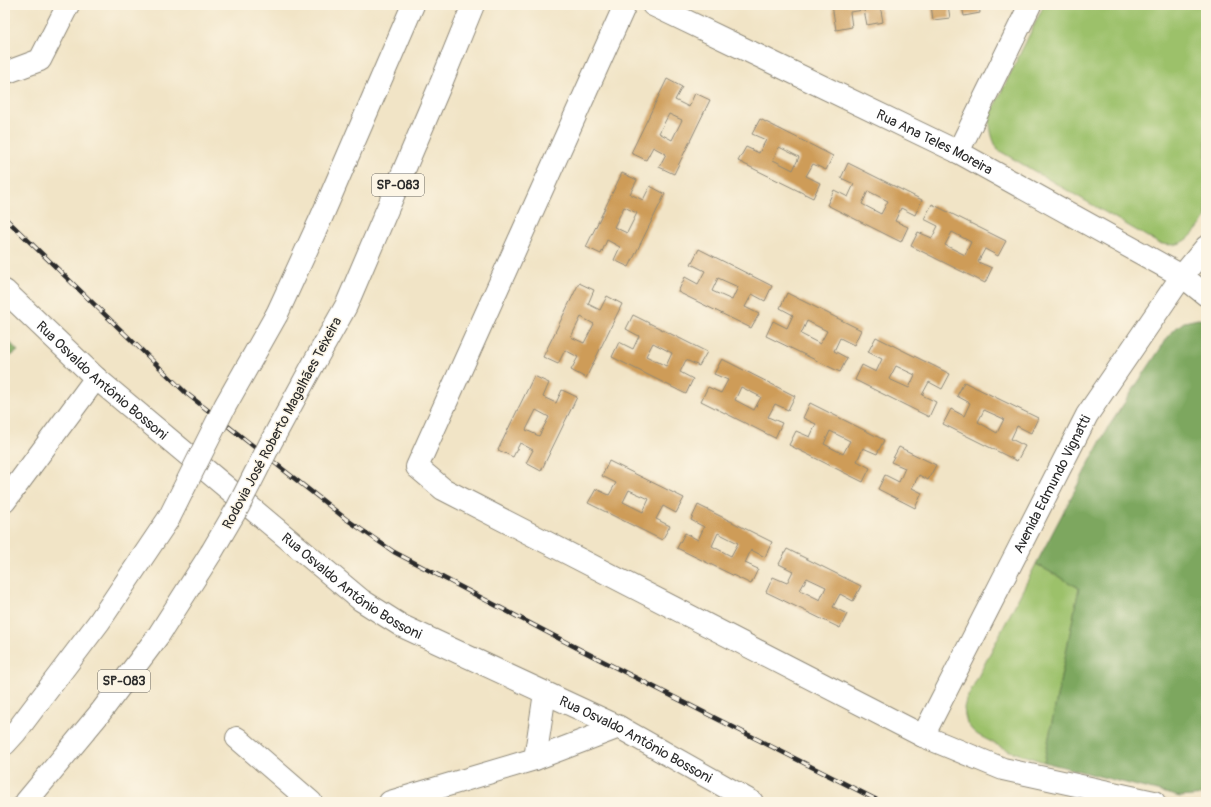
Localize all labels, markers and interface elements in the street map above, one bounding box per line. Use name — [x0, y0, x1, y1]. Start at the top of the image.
street label: Rua Ana Teles Moreira — [874, 105, 996, 178]
road number: SP-083 — [372, 174, 424, 196]
street label: Rodovia José Roberto Magalhães Teixeira — [219, 314, 345, 532]
street label: Rua Osvaldo Antônio Bossoni — [33, 317, 172, 443]
street label: Avenida Edmundo Vignatti — [1009, 412, 1094, 556]
street label: Rua Osvaldo Antônio Bossoni — [278, 529, 425, 643]
road number: SP-083 — [98, 670, 150, 692]
street label: Rua Osvaldo Antônio Bossoni — [557, 692, 716, 787]

